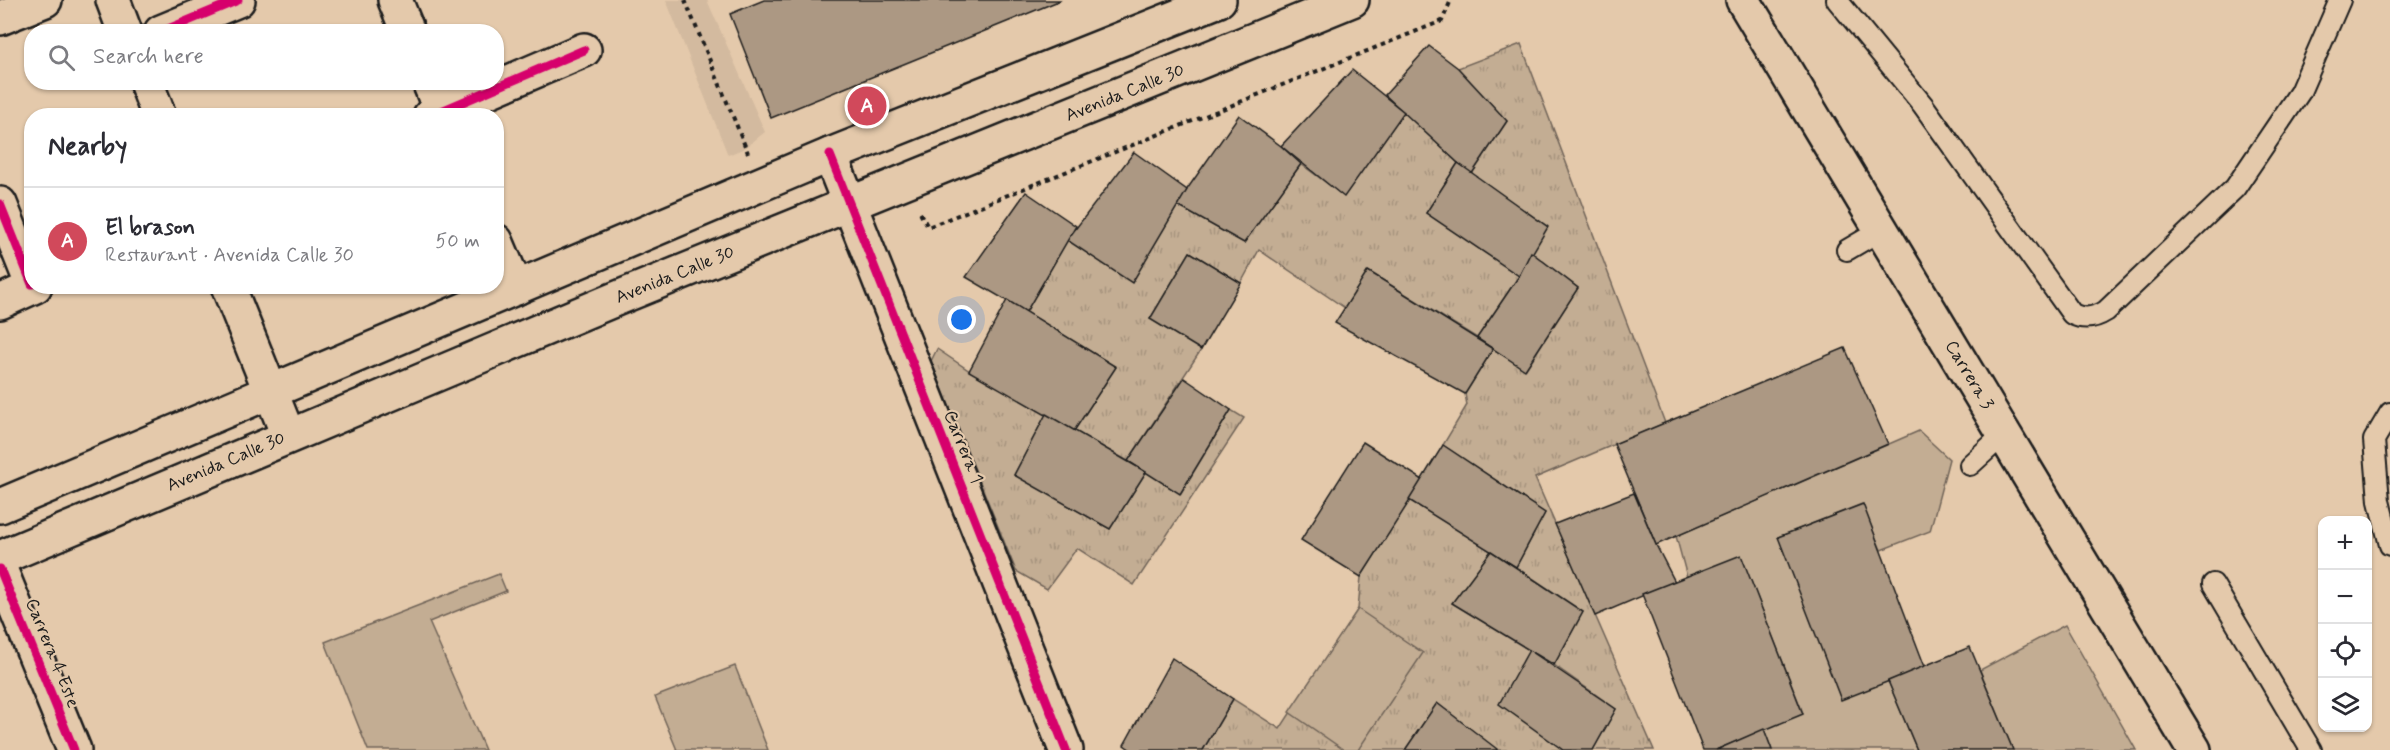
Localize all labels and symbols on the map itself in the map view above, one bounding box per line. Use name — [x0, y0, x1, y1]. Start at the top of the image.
street label: Avenida Calle 30 — [1062, 58, 1188, 128]
pin: A — [848, 84, 886, 128]
street label: Avenida Calle 30 — [612, 240, 738, 310]
your location — [947, 305, 976, 334]
street label: Carrera 3 — [1939, 336, 1999, 414]
street label: Carrera 1 — [937, 407, 989, 487]
street label: Avenida Calle 30 — [163, 426, 289, 498]
street label: Carrera 4 Este — [19, 595, 85, 711]

